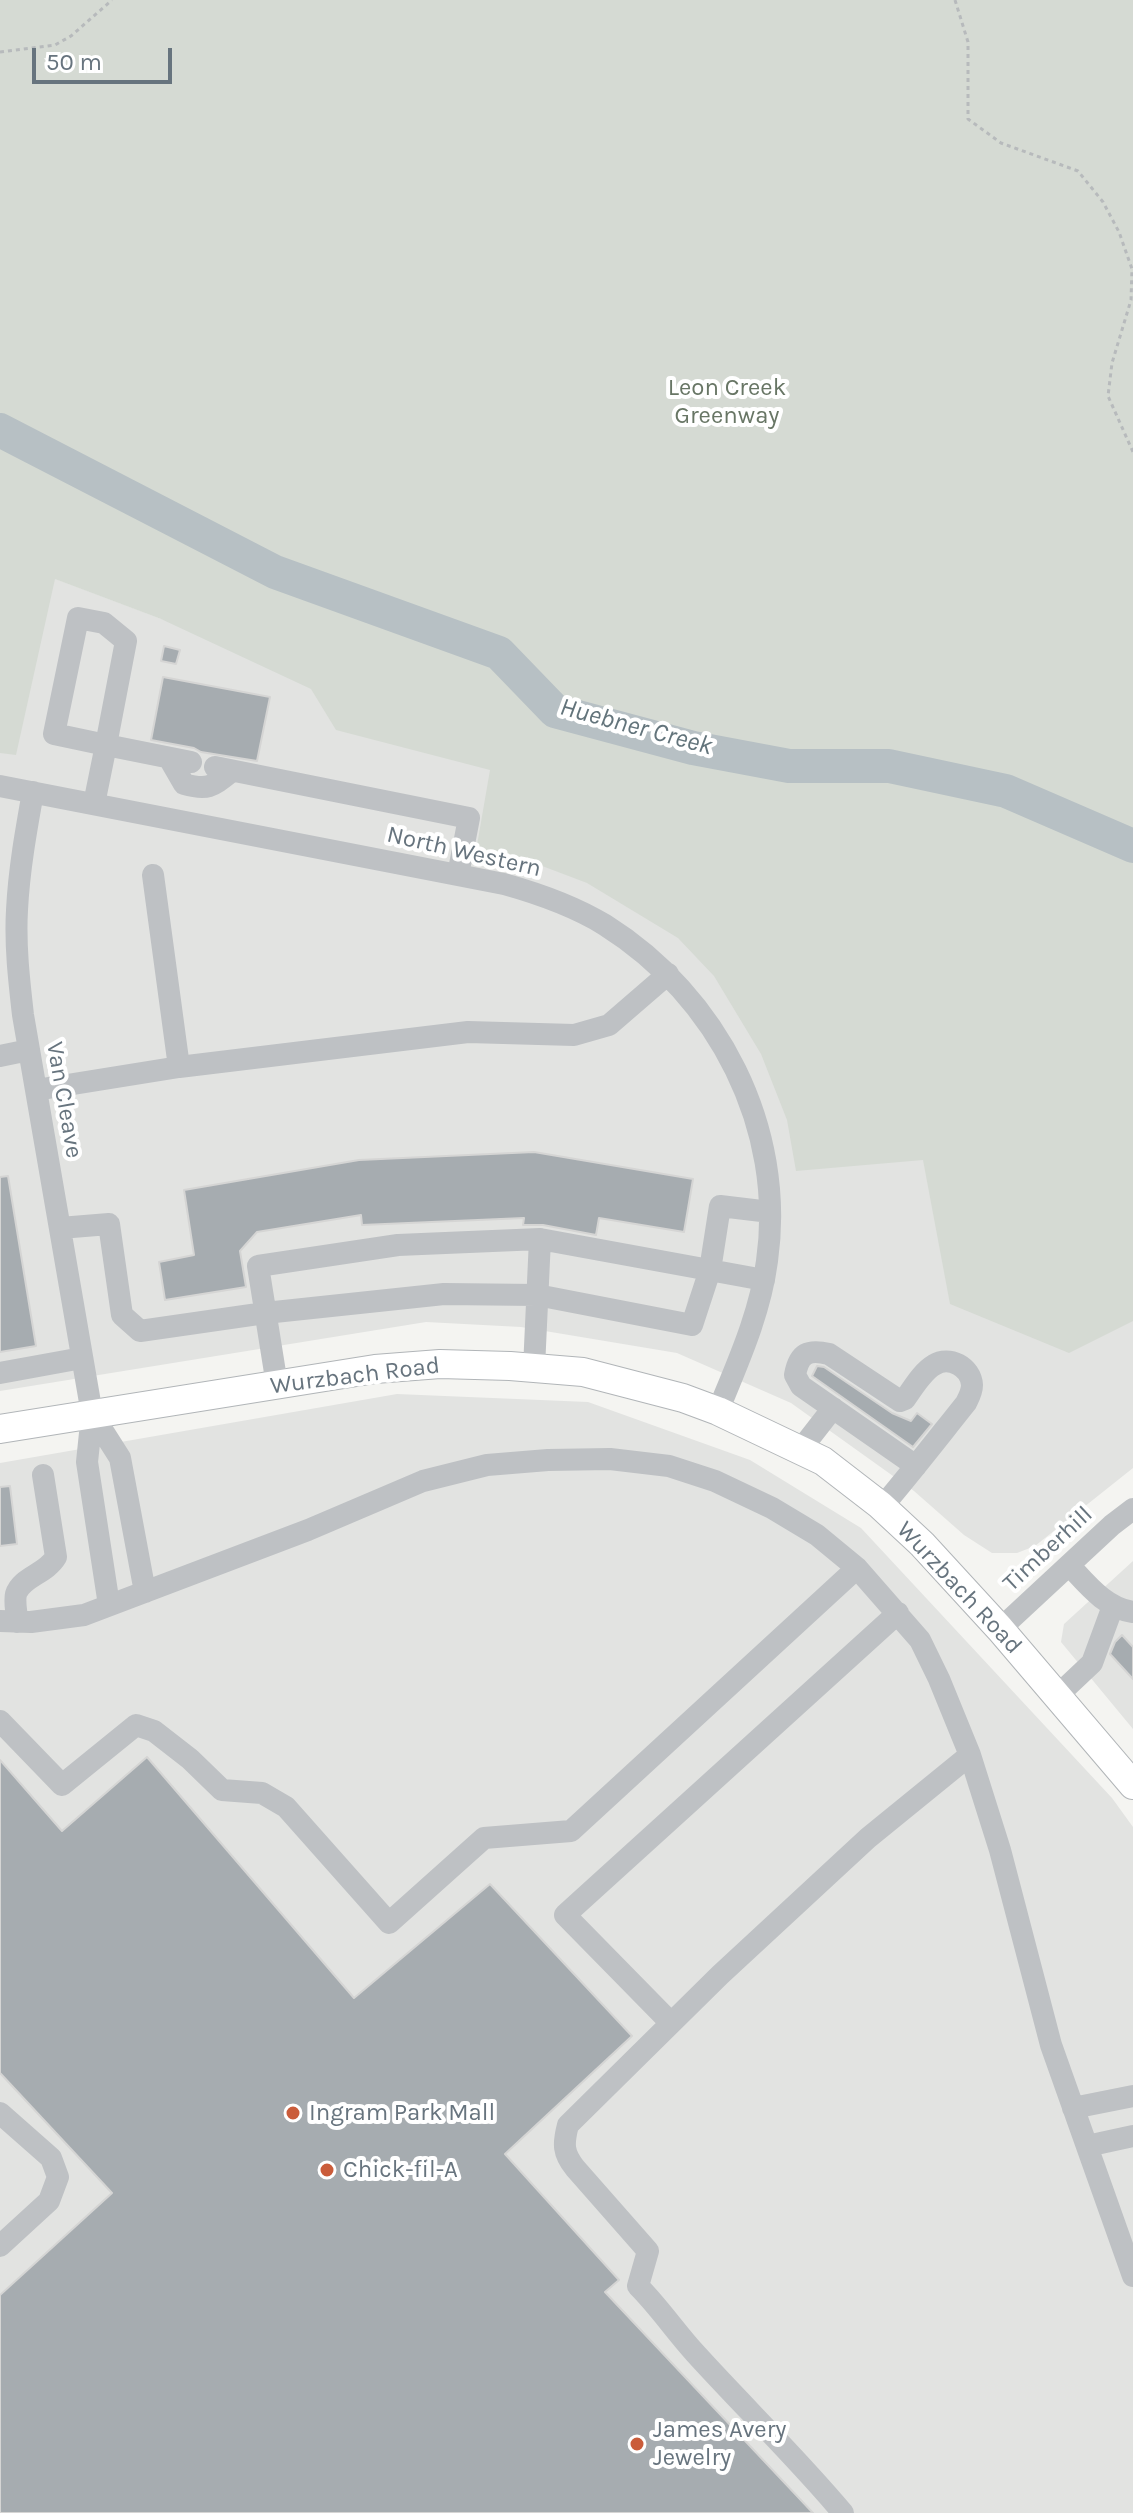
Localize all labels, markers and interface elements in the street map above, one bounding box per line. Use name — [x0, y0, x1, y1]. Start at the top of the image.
scale bar — [36, 32, 176, 82]
text: 50 m — [46, 48, 102, 76]
park label: Leon Creek Greenway — [668, 374, 786, 430]
water label: Huebner Creek — [556, 692, 716, 762]
street label: North Western — [384, 820, 544, 884]
street label: Van Cleave — [40, 1040, 88, 1160]
street label: Wurzbach Road — [269, 1351, 441, 1401]
street label: Timberhill — [997, 1500, 1099, 1598]
street label: Wurzbach Road — [890, 1516, 1028, 1660]
place label: Ingram Park Mall — [309, 2099, 495, 2127]
marker: Ingram Park Mall — [284, 2104, 302, 2122]
place label: Chick-fil-A — [343, 2156, 458, 2184]
marker: Chick-fil-A — [318, 2161, 336, 2179]
place label: James Avery Jewelry — [653, 2416, 786, 2472]
marker: James Avery Jewelry — [628, 2435, 646, 2453]

